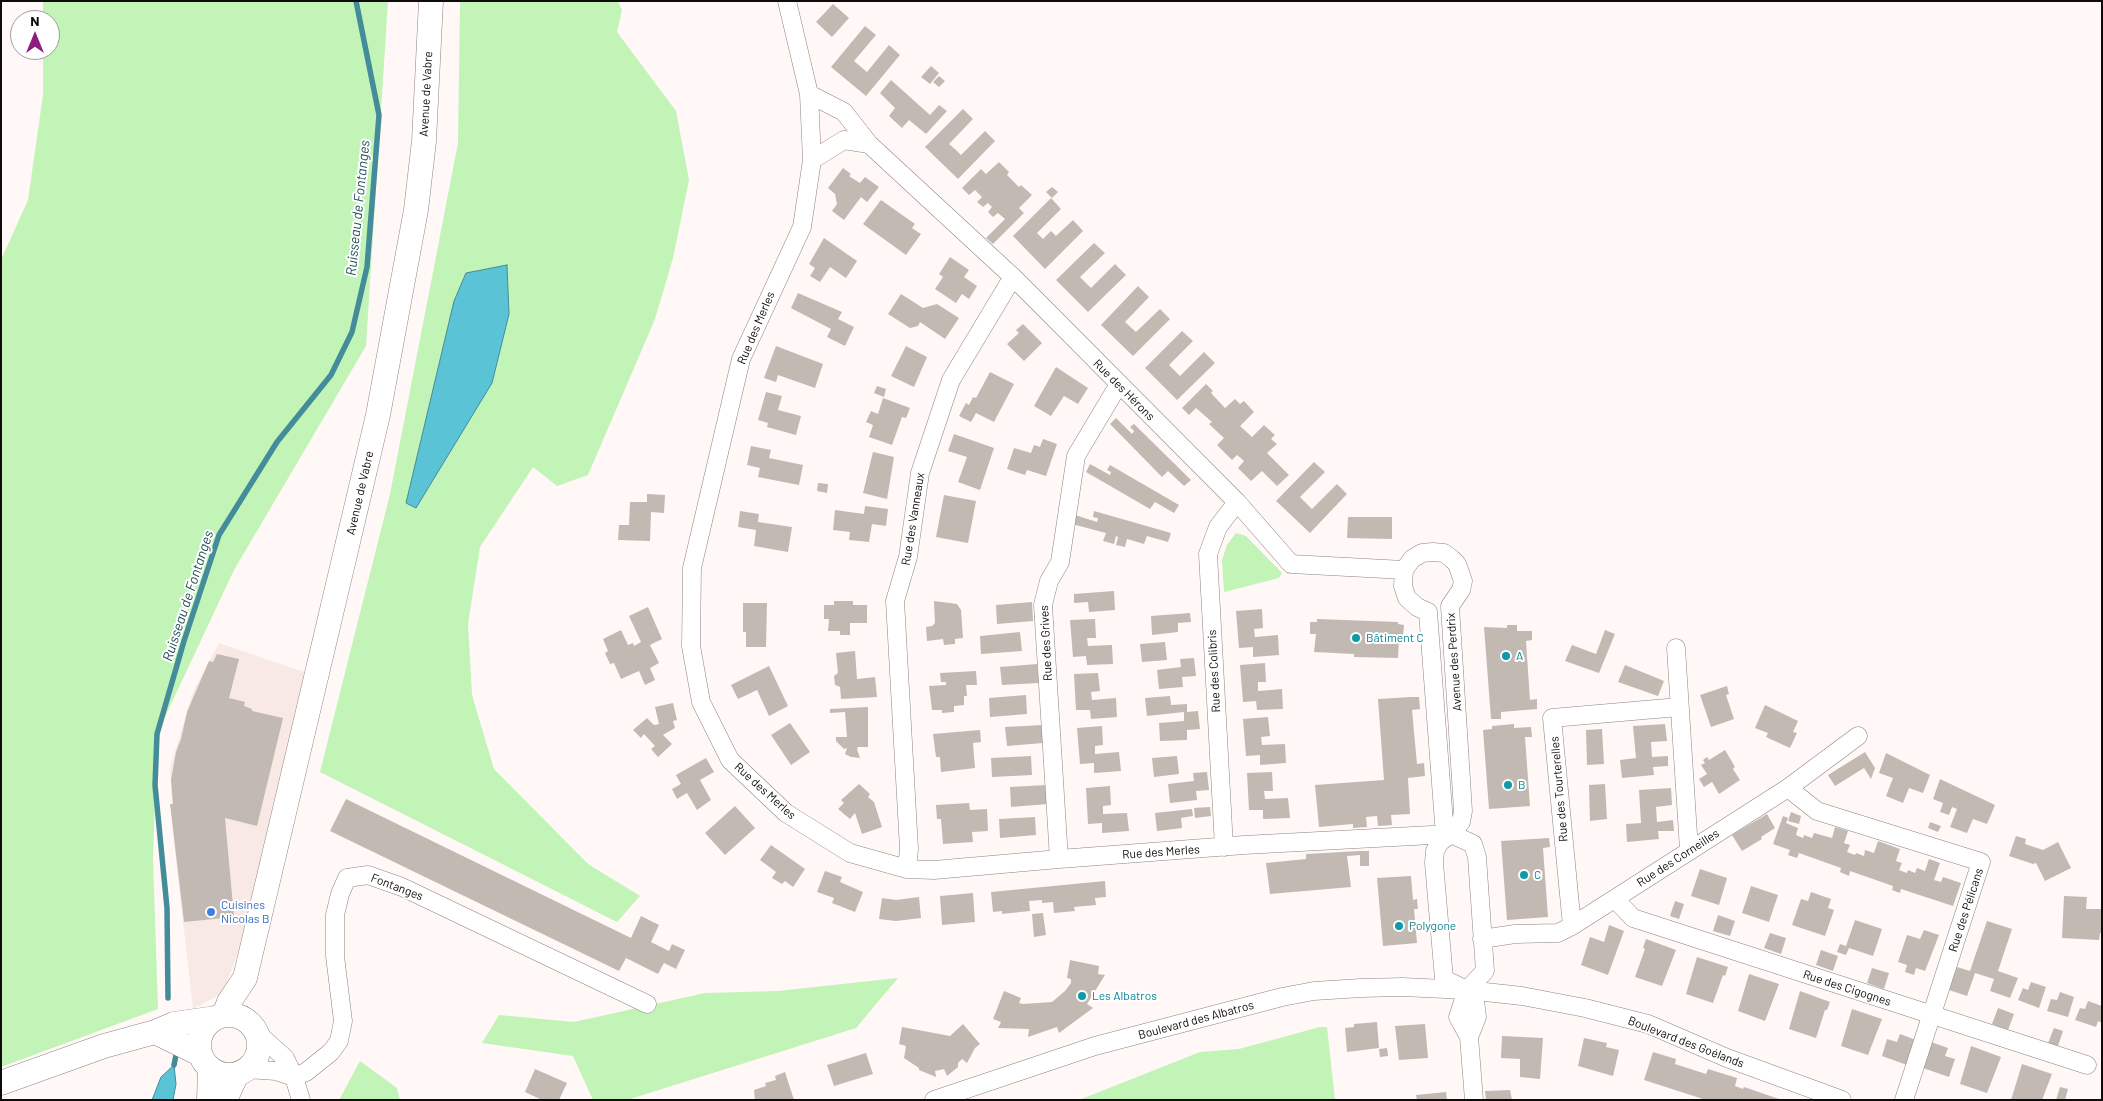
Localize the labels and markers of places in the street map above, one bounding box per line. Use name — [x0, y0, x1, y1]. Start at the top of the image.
place label: Bâtiment C — [1366, 631, 1424, 645]
marker: Bâtiment C — [1350, 632, 1362, 644]
place label: A — [1516, 649, 1523, 663]
marker: A — [1500, 650, 1512, 662]
place label: B — [1518, 778, 1526, 792]
marker: B — [1502, 779, 1514, 791]
place label: C — [1534, 868, 1541, 882]
marker: C — [1518, 869, 1530, 881]
place label: Cuisines Nicolas B — [221, 898, 270, 926]
marker: Cuisines Nicolas B — [205, 906, 217, 918]
place label: Polygone — [1409, 919, 1456, 933]
marker: Polygone — [1393, 920, 1405, 932]
place label: Les Albatros — [1092, 989, 1157, 1003]
marker: Les Albatros — [1076, 990, 1088, 1002]

